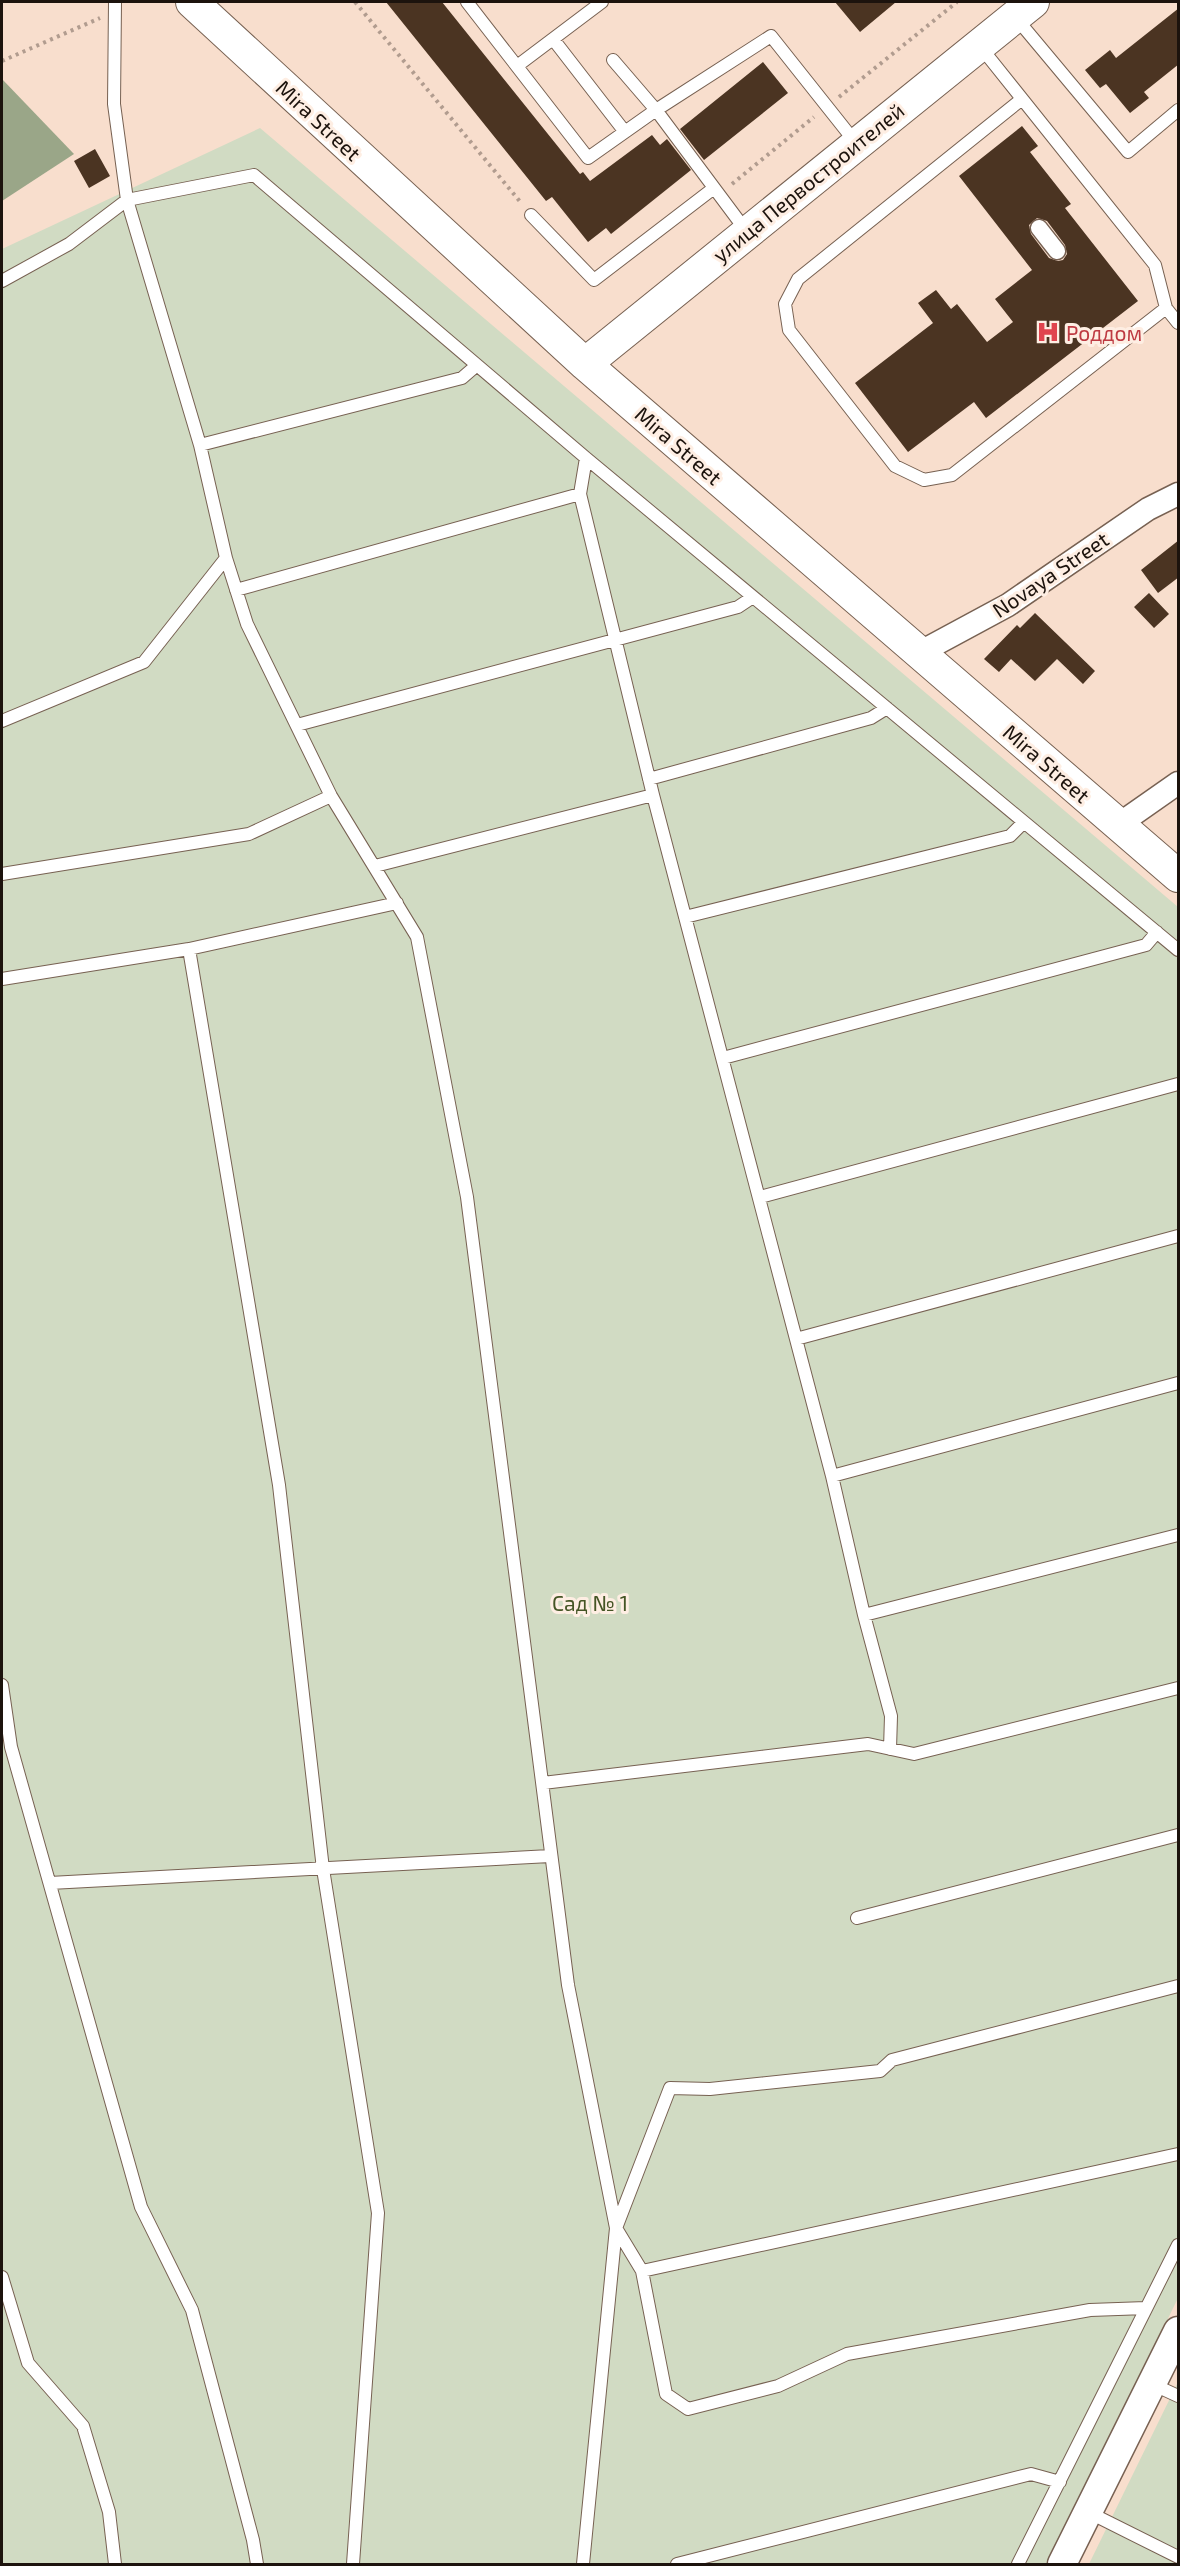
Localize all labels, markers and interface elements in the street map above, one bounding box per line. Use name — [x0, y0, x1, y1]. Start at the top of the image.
street label: Mira Street — [271, 74, 367, 166]
street label: улица Первостроителей — [707, 97, 909, 268]
hospital icon: Роддом — [1035, 319, 1061, 345]
place label: Роддом — [1066, 320, 1142, 345]
street label: Mira Street — [631, 401, 727, 489]
street label: Novaya Street — [987, 526, 1113, 622]
street label: Mira Street — [999, 719, 1095, 807]
park label: Сад № 1 — [552, 1590, 628, 1615]

